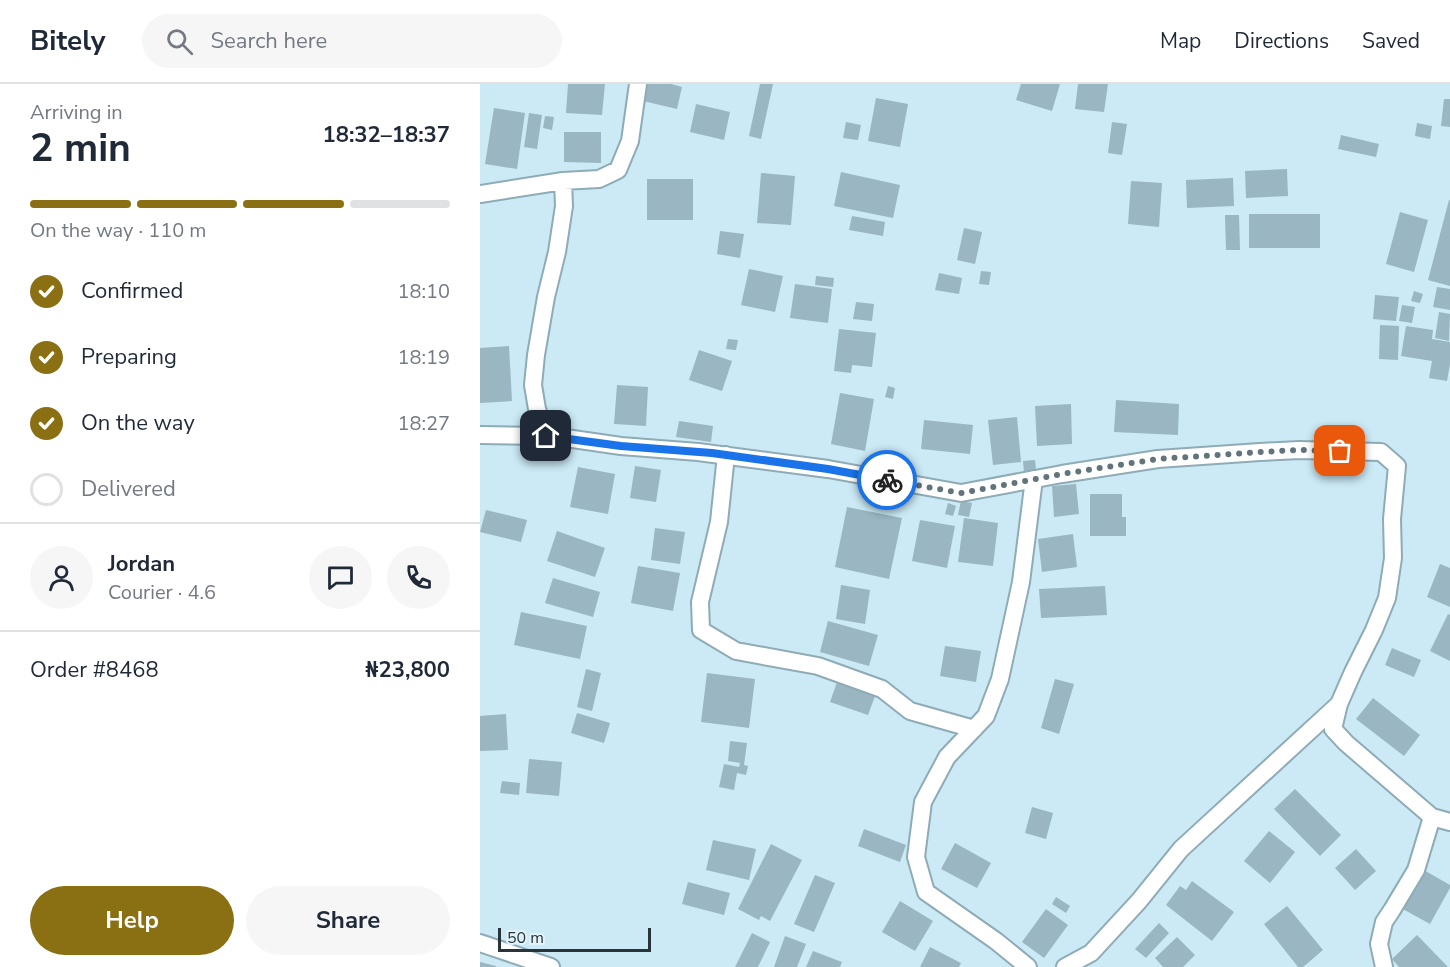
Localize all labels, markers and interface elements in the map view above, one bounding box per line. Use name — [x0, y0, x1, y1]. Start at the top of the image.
search box — [142, 14, 562, 68]
text: Bitely — [30, 22, 106, 60]
icon: search — [163, 25, 196, 58]
text: Search here — [211, 26, 327, 56]
text: Map — [1160, 27, 1201, 55]
text: Directions — [1234, 27, 1329, 55]
text: Saved — [1362, 27, 1420, 55]
text: Arriving in — [30, 99, 123, 126]
text: 18:32–18:37 — [322, 120, 450, 150]
text: 2 min — [30, 122, 131, 175]
text: On the way · 110 m — [30, 217, 206, 244]
icon: check — [30, 275, 63, 308]
text: Confirmed — [81, 276, 183, 306]
text: 18:10 — [397, 278, 450, 305]
icon: check — [30, 341, 63, 374]
text: Preparing — [81, 342, 177, 372]
text: 18:19 — [397, 344, 450, 371]
icon: check — [30, 407, 63, 440]
text: On the way — [81, 408, 195, 438]
text: 18:27 — [397, 410, 450, 437]
pin — [520, 410, 571, 461]
icon: home — [529, 419, 562, 452]
pin — [1314, 425, 1365, 476]
icon: bag — [1323, 434, 1356, 467]
courier — [857, 450, 917, 510]
icon: bike — [871, 464, 904, 497]
text: Delivered — [81, 474, 176, 504]
button: person — [30, 546, 93, 609]
button: chat — [309, 546, 372, 609]
button: phone — [387, 546, 450, 609]
text: Jordan — [108, 549, 175, 579]
text: Courier · 4.6 — [108, 579, 216, 606]
text: Order #8468 — [30, 655, 159, 685]
text: ₦23,800 — [365, 655, 450, 685]
button: Help — [30, 886, 234, 955]
button: Share — [246, 886, 450, 955]
scale bar — [498, 925, 651, 952]
text: 50 m — [507, 927, 544, 949]

